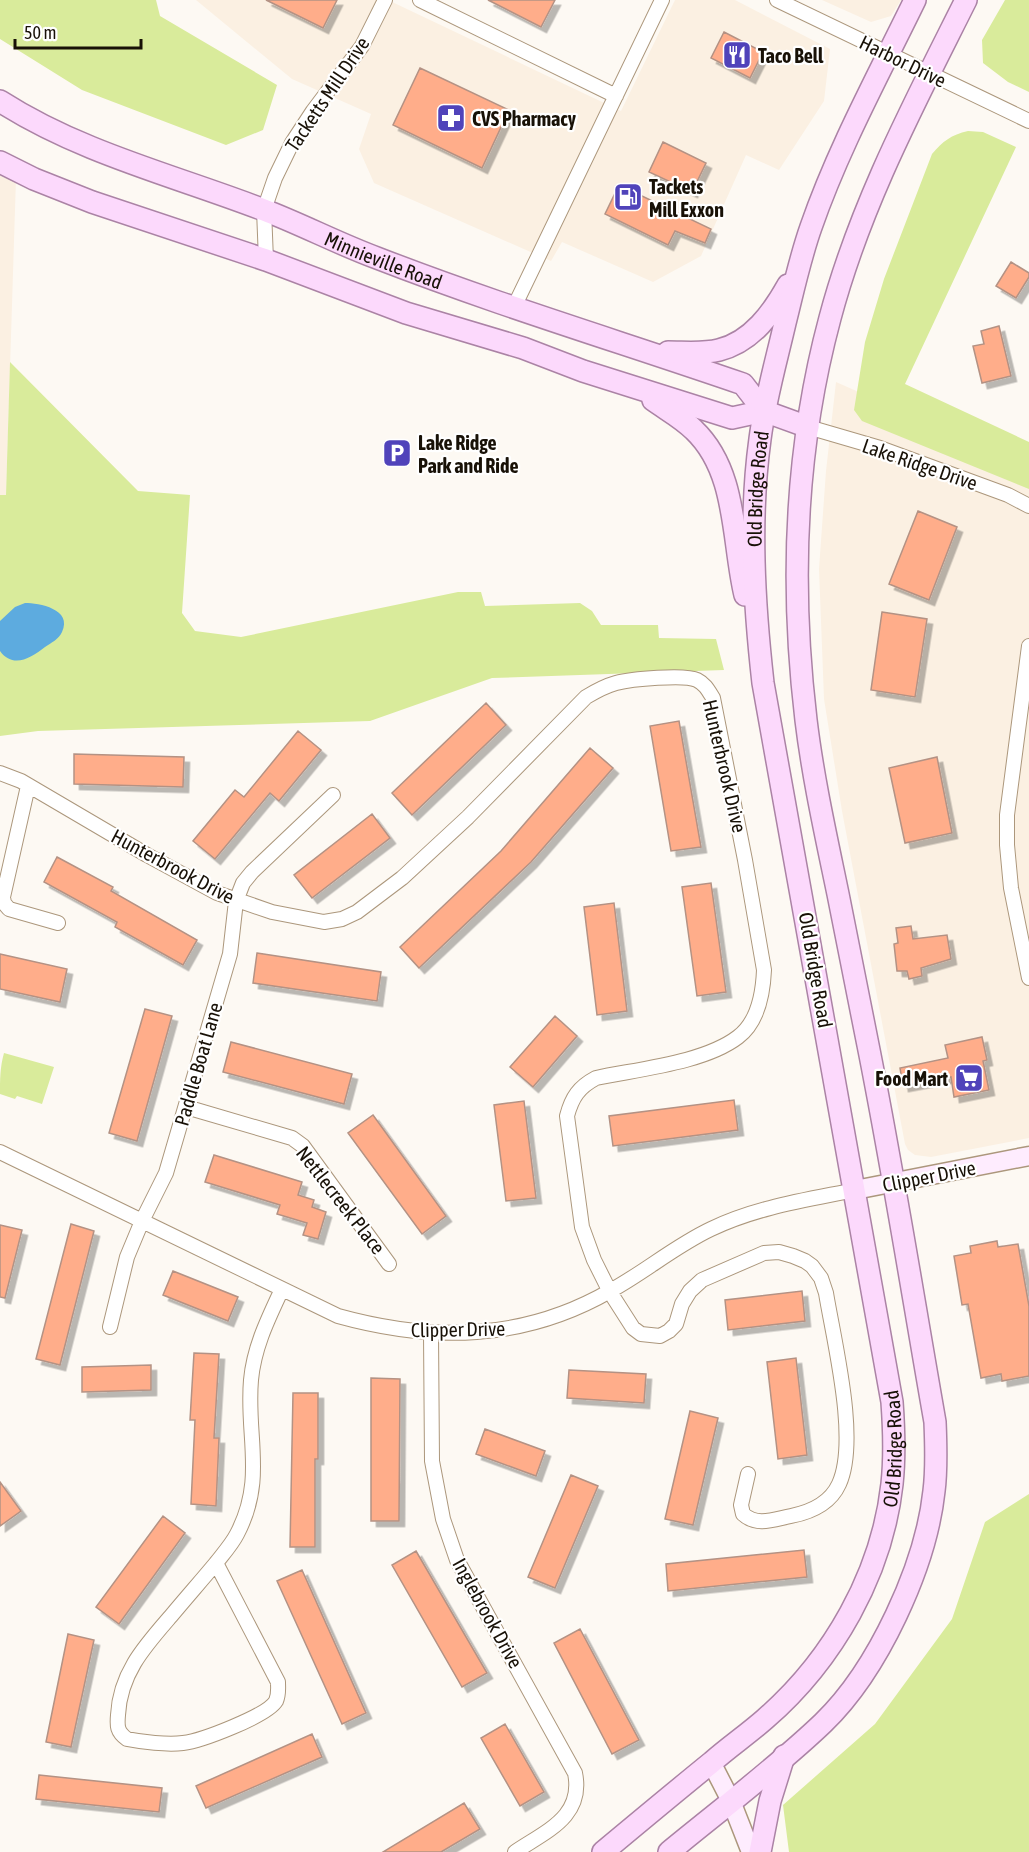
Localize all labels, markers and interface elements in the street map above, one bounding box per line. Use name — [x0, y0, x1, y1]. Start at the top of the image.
scale bar — [15, 12, 141, 50]
text: 50 m — [24, 22, 56, 43]
street label: Harbor Drive — [856, 30, 950, 92]
street label: Tacketts Mill Drive — [280, 32, 374, 156]
restaurant icon: Taco Bell — [721, 39, 753, 71]
place label: Taco Bell — [758, 44, 824, 67]
pharmacy icon: CVS Pharmacy — [435, 102, 467, 134]
place label: CVS Pharmacy — [472, 107, 577, 130]
place label: Tackets Mill Exxon — [649, 175, 724, 221]
fuel station icon: Tackets Mill Exxon — [612, 181, 644, 213]
street label: Minnieville Road — [321, 226, 446, 293]
street label: Old Bridge Road — [742, 429, 773, 547]
place label: Lake Ridge Park and Ride — [418, 431, 519, 477]
street label: Lake Ridge Drive — [859, 434, 981, 494]
parking icon: Lake Ridge Park and Ride — [381, 437, 413, 469]
street label: Hunterbrook Drive — [698, 697, 752, 835]
street label: Hunterbrook Drive — [108, 824, 238, 908]
street label: Old Bridge Road — [795, 911, 837, 1029]
street label: Paddle Boat Lane — [169, 1000, 227, 1128]
supermarket icon: Food Mart — [953, 1062, 985, 1094]
place label: Food Mart — [875, 1067, 948, 1090]
street label: Nettlecreek Place — [292, 1142, 390, 1258]
street label: Clipper Drive — [880, 1156, 978, 1196]
street label: Clipper Drive — [411, 1317, 505, 1341]
street label: Old Bridge Road — [877, 1389, 905, 1509]
street label: Inglebrook Drive — [448, 1554, 528, 1672]

